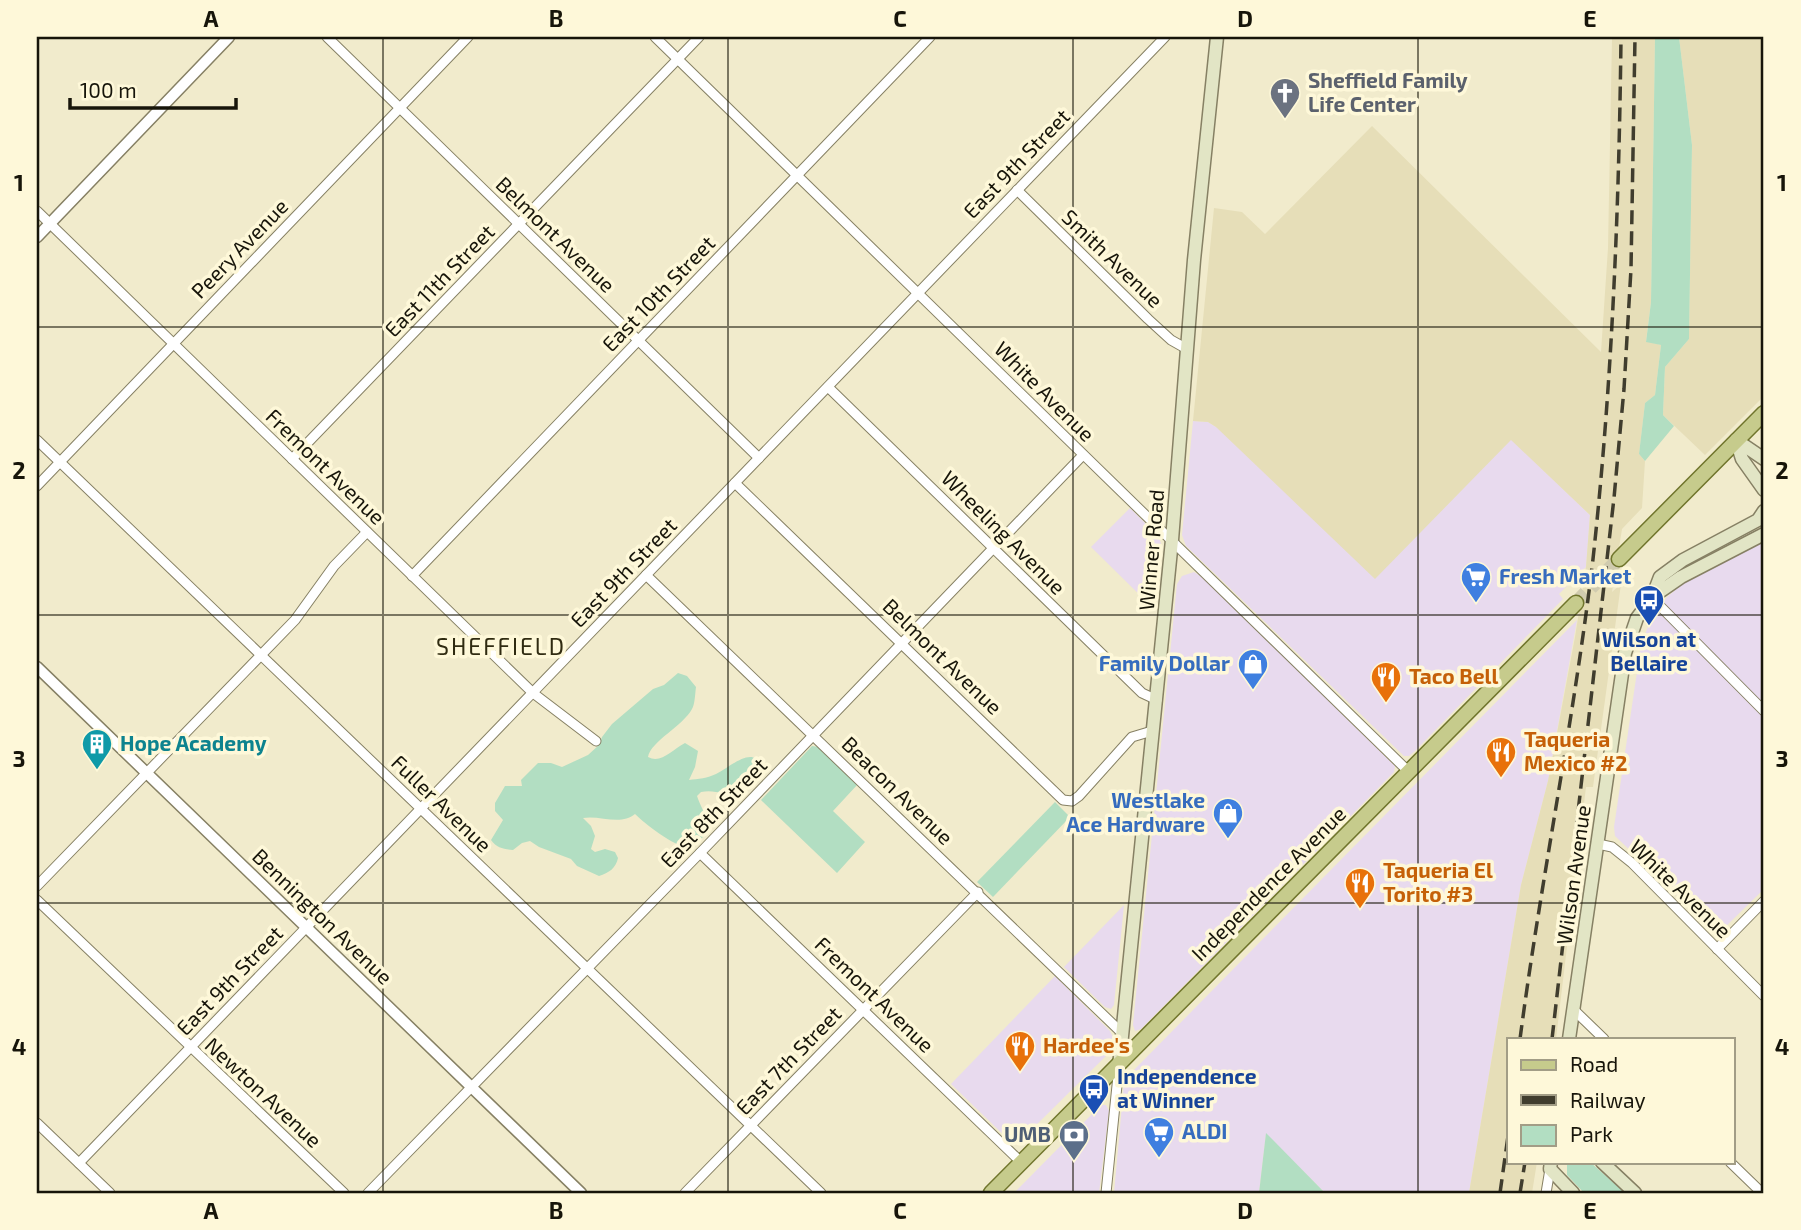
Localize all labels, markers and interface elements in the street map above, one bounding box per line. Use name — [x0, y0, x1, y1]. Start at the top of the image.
text: A — [203, 4, 219, 32]
text: B — [549, 4, 563, 32]
text: C — [893, 4, 907, 32]
text: D — [1237, 4, 1253, 32]
text: E — [1583, 4, 1597, 32]
scale bar — [70, 66, 236, 110]
place label: Sheffield Family Life Center — [1308, 67, 1468, 116]
church icon: Sheffield Family Life Center — [1268, 76, 1302, 120]
text: 100 m — [80, 77, 137, 102]
street label: East 9th Street — [958, 103, 1074, 223]
text: 1 — [14, 168, 24, 196]
text: 1 — [1777, 168, 1787, 196]
street label: Belmont Avenue — [491, 171, 621, 297]
street label: Peery Avenue — [185, 193, 293, 303]
street label: Smith Avenue — [1058, 204, 1169, 312]
street label: East 11th Street — [379, 219, 499, 341]
street label: East 10th Street — [597, 230, 719, 356]
street label: White Avenue — [990, 336, 1100, 446]
street label: Fremont Avenue — [261, 403, 391, 529]
text: 2 — [12, 456, 26, 484]
text: 2 — [1775, 456, 1789, 484]
street label: Wheeling Avenue — [937, 465, 1071, 599]
street label: Winner Road — [1133, 488, 1168, 612]
street label: East 9th Street — [565, 512, 681, 632]
supermarket icon: Fresh Market — [1459, 560, 1493, 604]
place label: Fresh Market — [1499, 563, 1632, 588]
bus stop icon: Wilson at Bellaire — [1632, 583, 1666, 627]
street label: Belmont Avenue — [878, 593, 1008, 719]
place label: Wilson at Bellaire — [1602, 626, 1697, 675]
district label: SHEFFIELD — [436, 632, 566, 660]
shop icon: Family Dollar — [1236, 647, 1270, 691]
place label: Family Dollar — [1099, 650, 1230, 676]
restaurant icon: Taco Bell — [1369, 660, 1403, 704]
place label: Taco Bell — [1409, 663, 1498, 688]
place label: Taqueria Mexico #2 — [1524, 726, 1627, 775]
building icon: Hope Academy — [80, 727, 114, 771]
place label: Hope Academy — [120, 730, 267, 756]
street label: Beacon Avenue — [837, 731, 959, 849]
restaurant icon: Taqueria Mexico #2 — [1484, 735, 1518, 779]
text: 3 — [12, 744, 26, 772]
text: 3 — [1775, 744, 1789, 772]
street label: Fuller Avenue — [387, 749, 497, 857]
street label: East 8th Street — [654, 752, 771, 872]
place label: Westlake Ace Hardware — [1066, 787, 1205, 836]
shop icon: Westlake Ace Hardware — [1211, 796, 1245, 840]
street label: Independence Avenue — [1186, 801, 1350, 965]
street label: Wilson Avenue — [1550, 803, 1595, 946]
street label: White Avenue — [1625, 833, 1737, 942]
street label: Bennington Avenue — [248, 843, 398, 989]
place label: Taqueria El Torito #3 — [1383, 857, 1493, 906]
restaurant icon: Taqueria El Torito #3 — [1343, 866, 1377, 910]
street label: East 9th Street — [171, 920, 287, 1040]
street label: Fremont Avenue — [810, 931, 940, 1057]
street label: East 7th Street — [730, 1001, 846, 1119]
restaurant icon: Hardee's — [1003, 1029, 1037, 1073]
text: 4 — [12, 1032, 26, 1060]
street label: Newton Avenue — [201, 1032, 327, 1152]
place label: Hardee's — [1043, 1032, 1130, 1057]
text: 4 — [1775, 1032, 1789, 1060]
legend — [1507, 1038, 1734, 1164]
text: Road — [1570, 1051, 1618, 1076]
place label: Independence at Winner — [1117, 1063, 1257, 1112]
bus stop icon: Independence at Winner — [1077, 1072, 1111, 1116]
text: Railway — [1570, 1087, 1646, 1112]
supermarket icon: ALDI — [1142, 1115, 1176, 1159]
bank icon: UMB — [1057, 1118, 1091, 1162]
place label: ALDI — [1182, 1118, 1227, 1143]
place label: UMB — [1004, 1121, 1051, 1146]
text: Park — [1570, 1121, 1613, 1146]
text: A — [203, 1196, 219, 1224]
text: B — [549, 1196, 563, 1224]
text: C — [893, 1196, 907, 1224]
text: D — [1237, 1196, 1253, 1224]
text: E — [1583, 1196, 1597, 1224]

